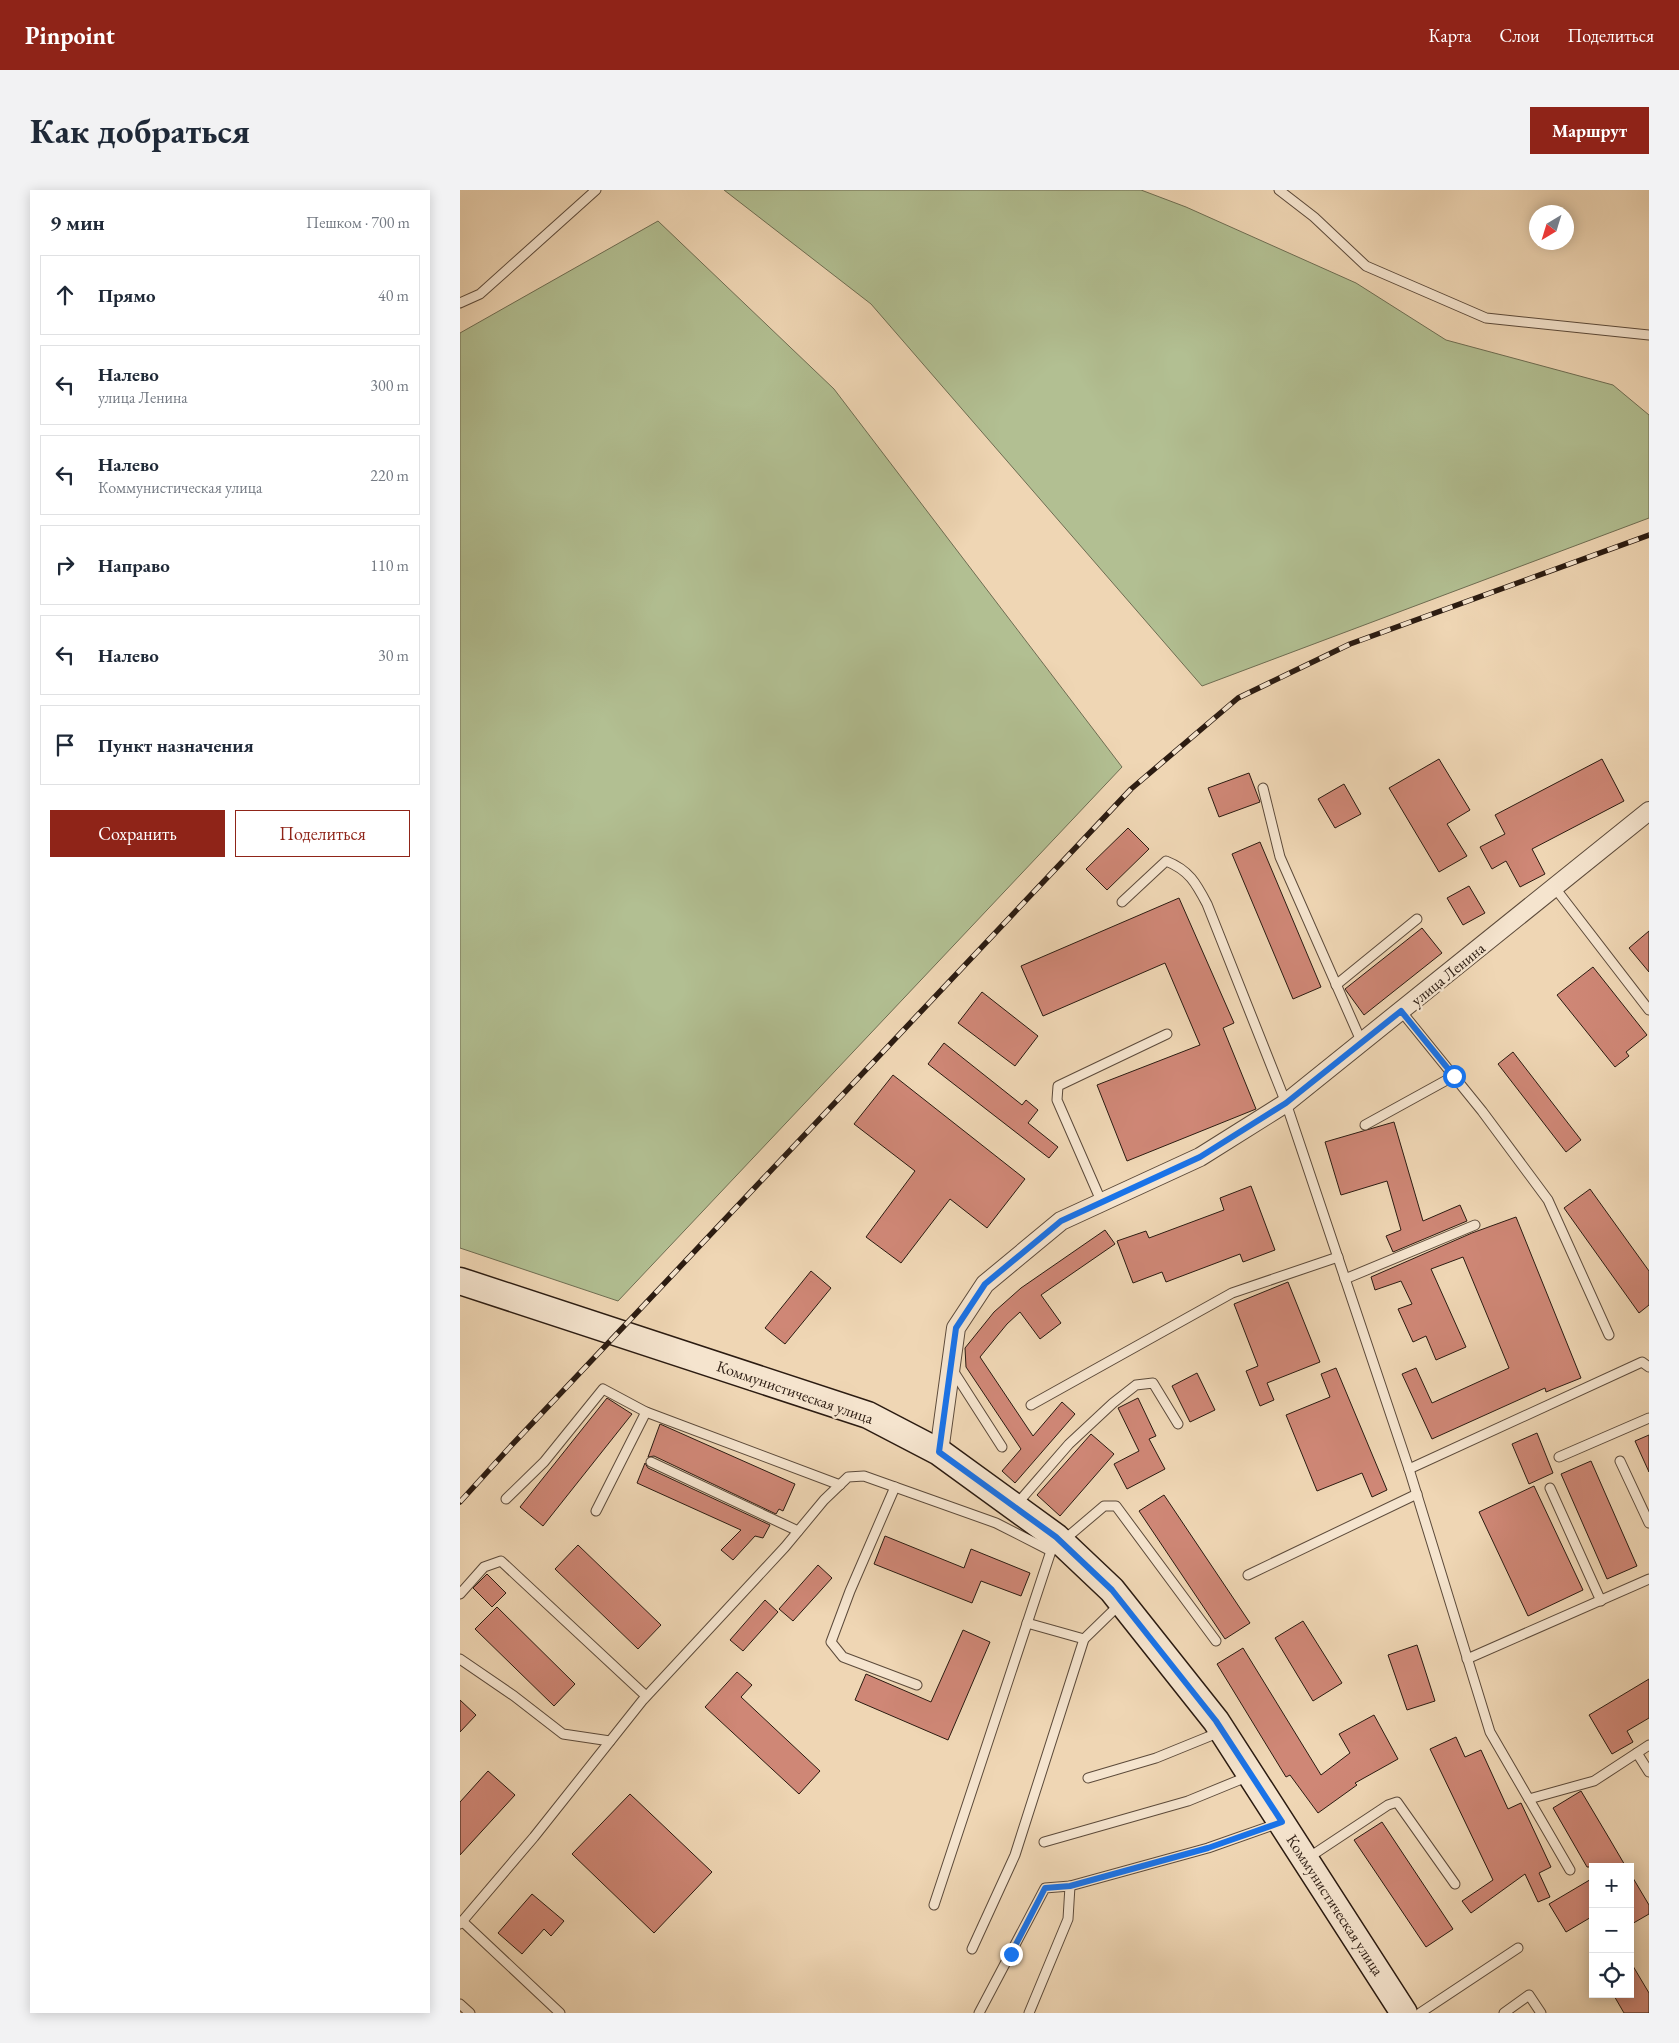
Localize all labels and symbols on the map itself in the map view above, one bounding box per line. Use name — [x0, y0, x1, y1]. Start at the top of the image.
north arrow — [1529, 205, 1574, 250]
street label: улица Ленина — [1407, 937, 1490, 1010]
route start — [1443, 1065, 1466, 1088]
street label: Коммунистическая улица — [714, 1355, 877, 1429]
street label: Коммунистическая улица — [1281, 1830, 1389, 1980]
route end — [1000, 1943, 1023, 1966]

